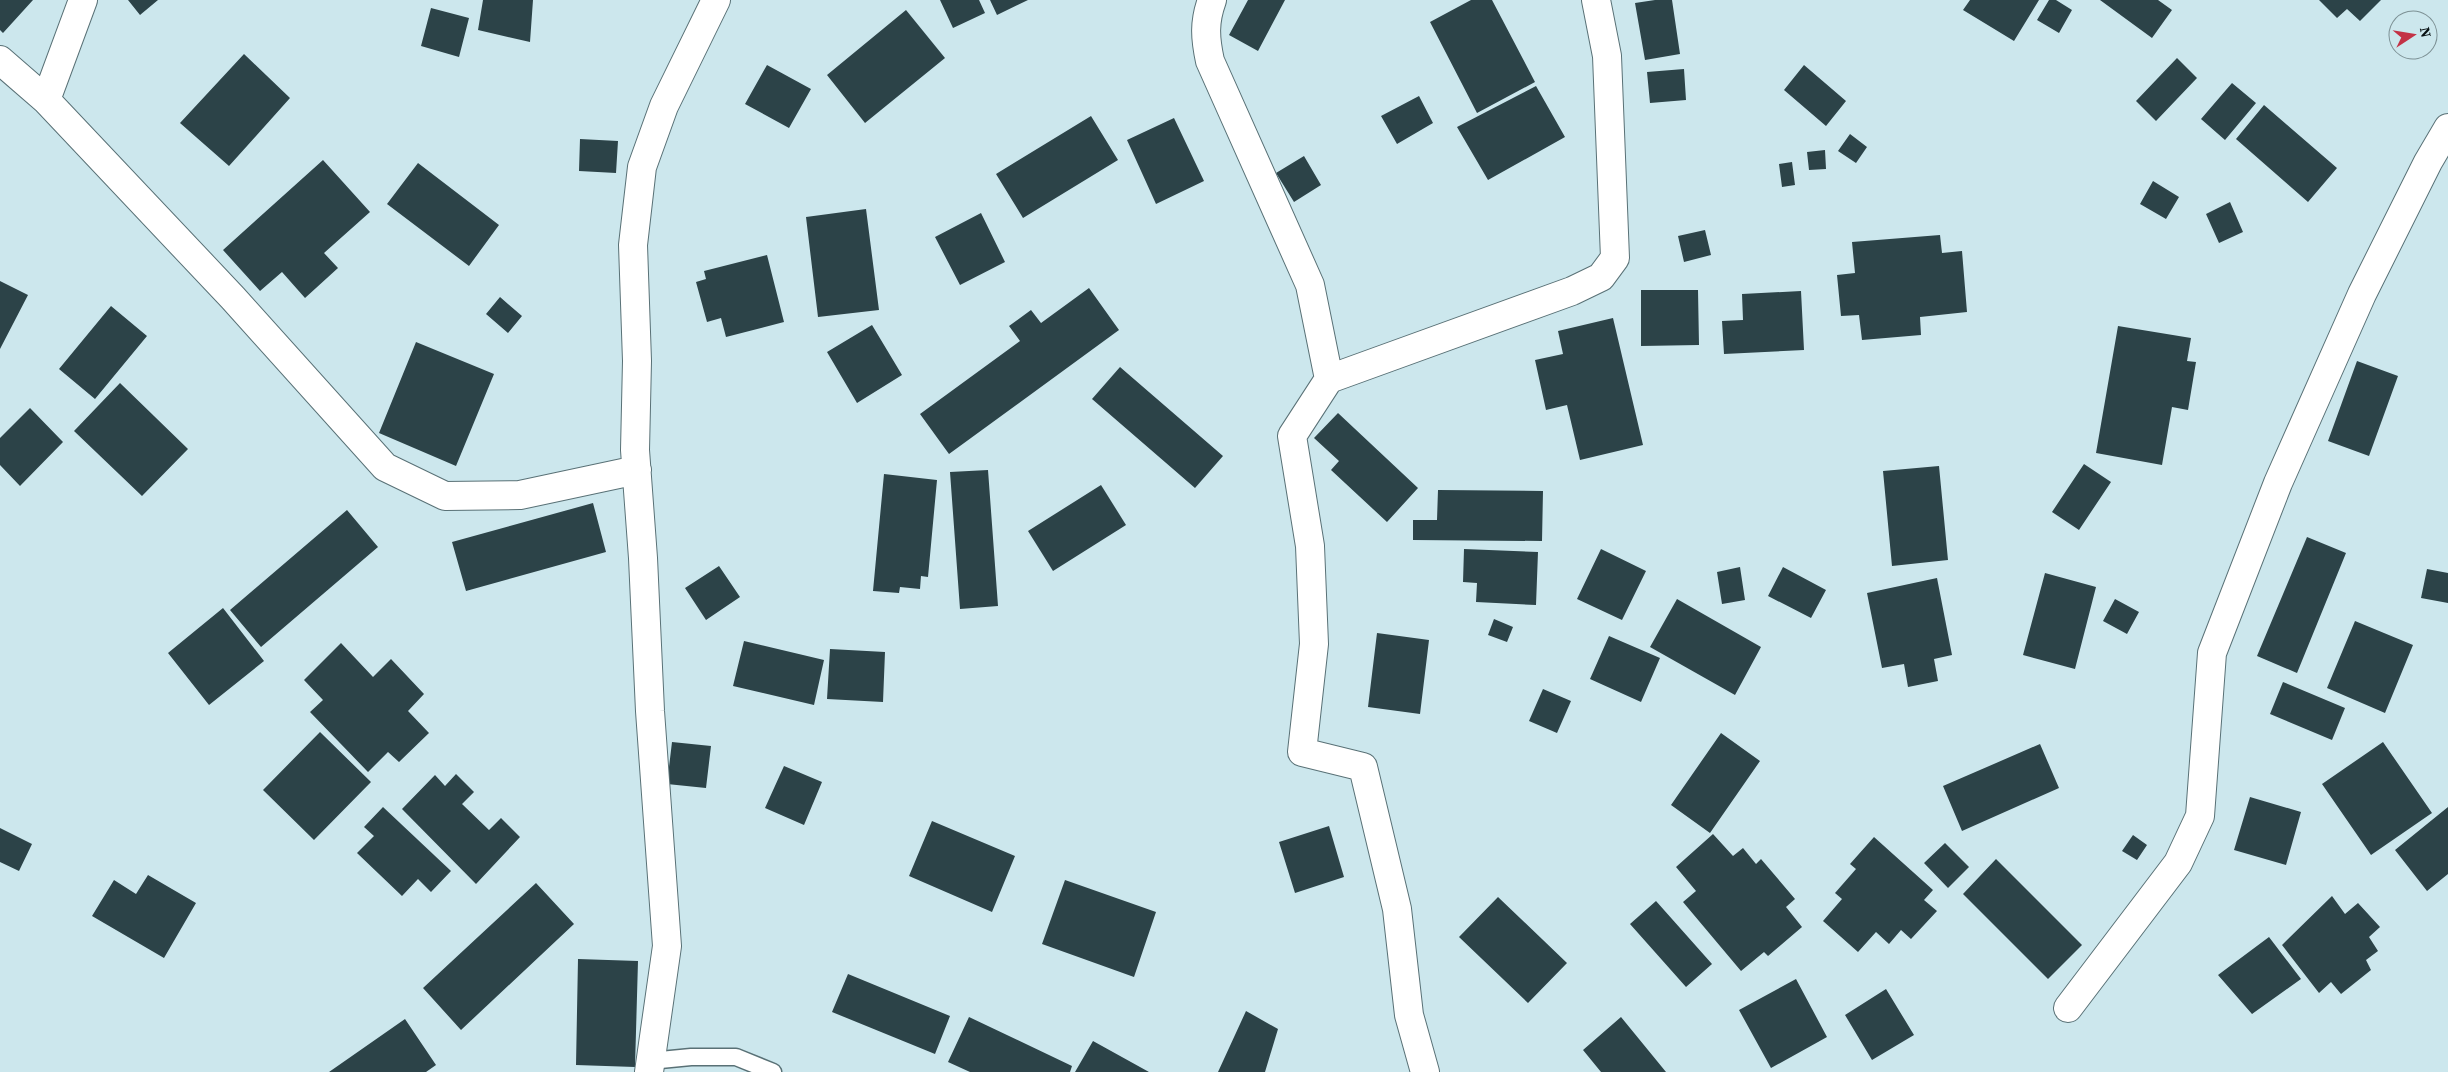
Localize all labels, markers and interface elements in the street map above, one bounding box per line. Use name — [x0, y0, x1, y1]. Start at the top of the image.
north arrow — [2388, 10, 2438, 60]
text: N — [2415, 25, 2437, 39]

